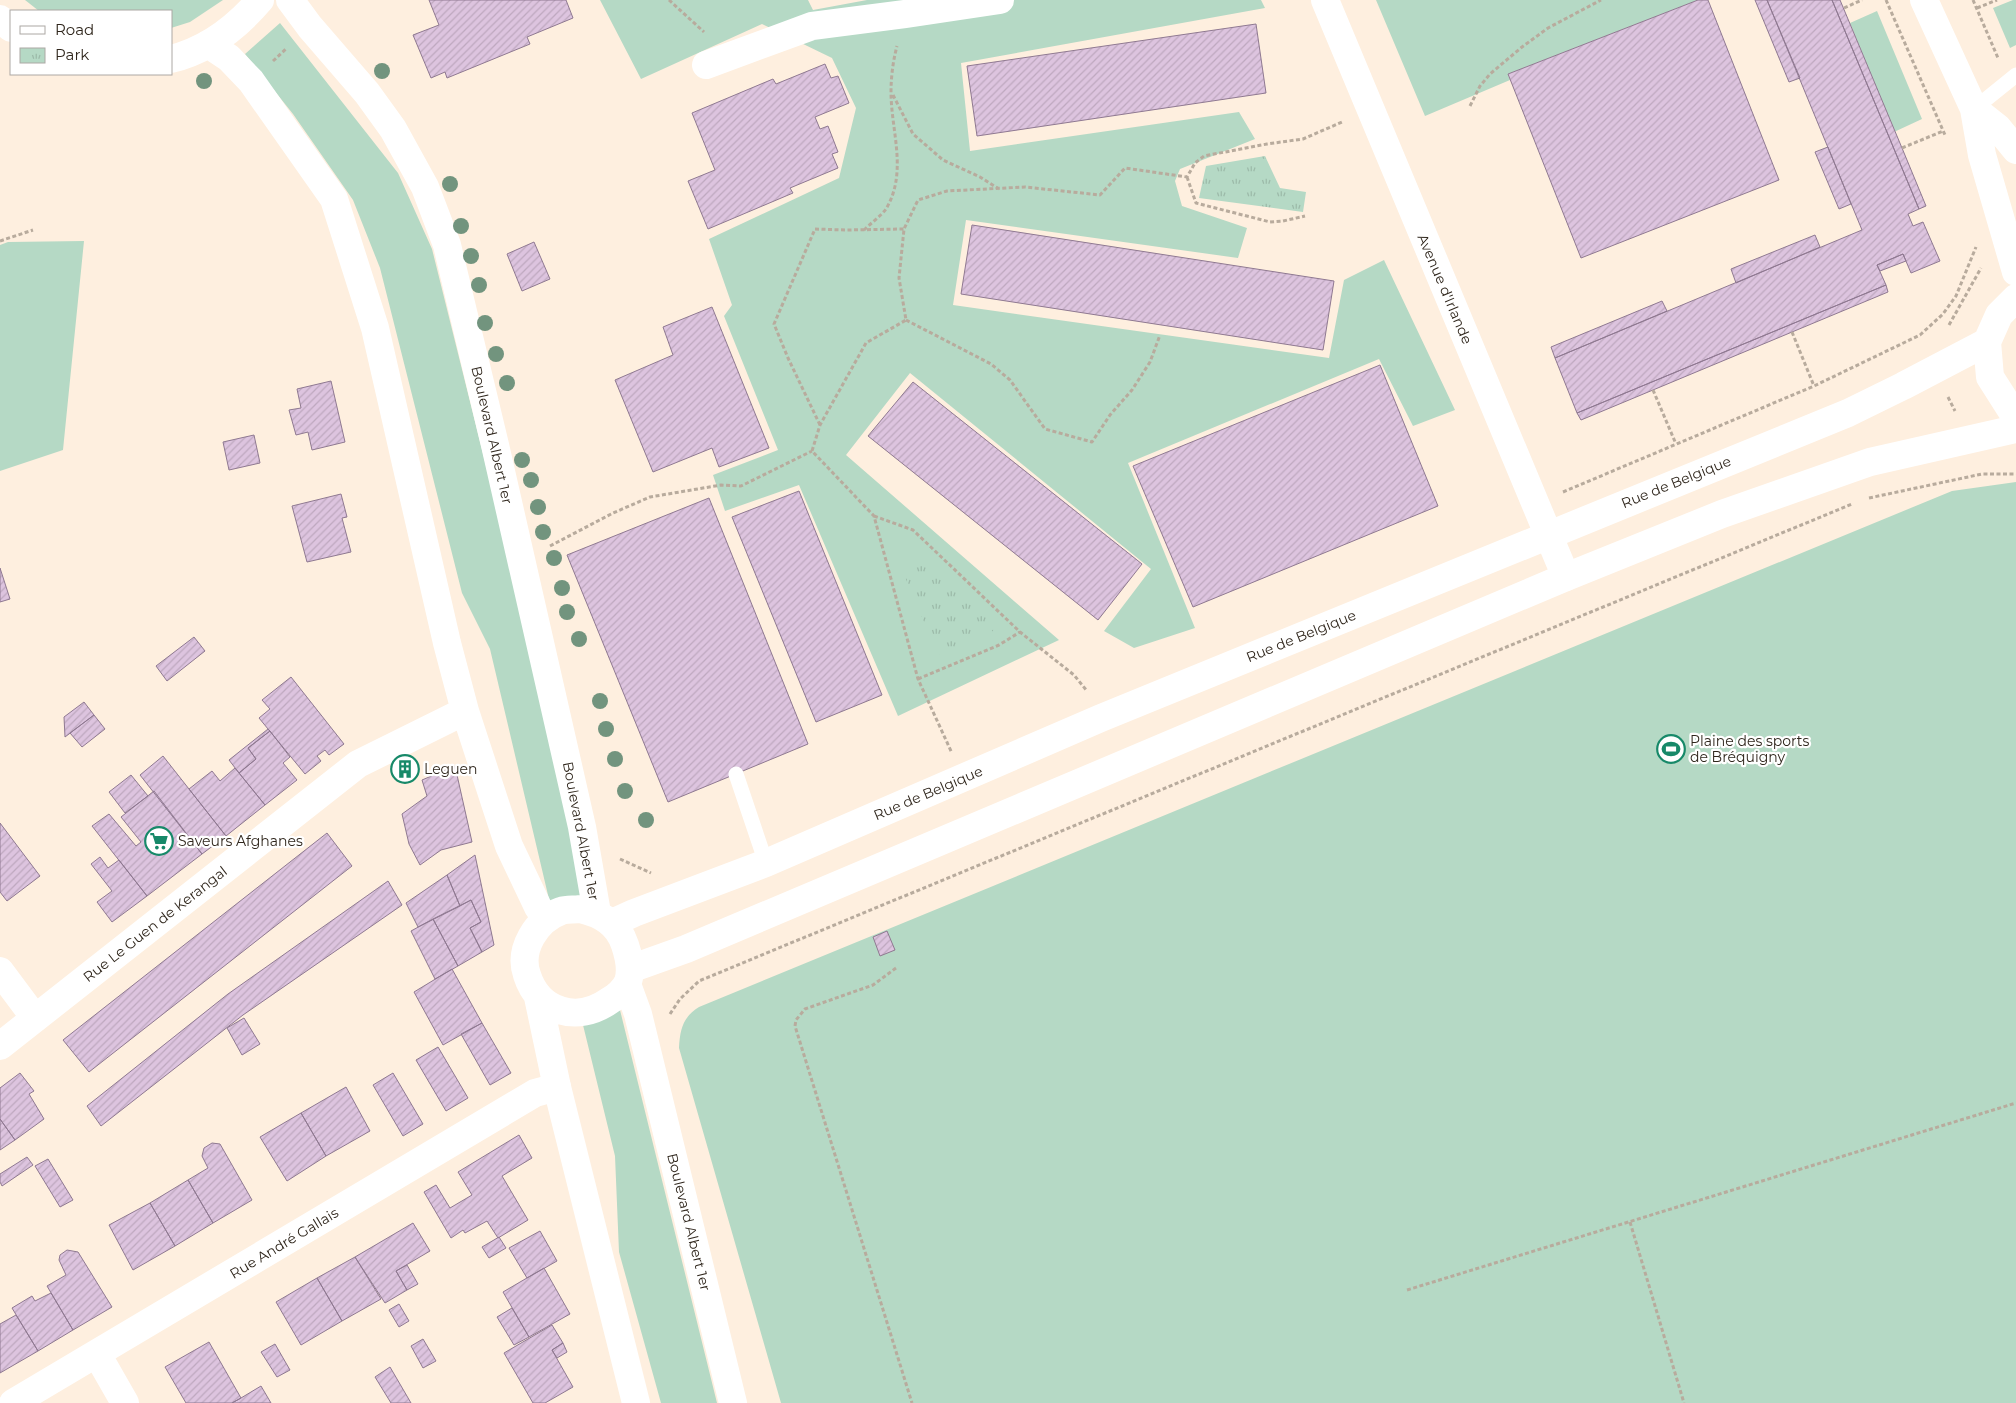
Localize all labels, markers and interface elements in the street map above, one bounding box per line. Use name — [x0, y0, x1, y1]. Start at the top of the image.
legend — [10, 10, 172, 75]
text: Road — [55, 20, 94, 39]
text: Park — [55, 45, 89, 64]
street label: Avenue d'Irlande — [1414, 231, 1476, 347]
street label: Boulevard Albert 1er — [467, 364, 517, 506]
street label: Rue de Belgique — [1618, 452, 1734, 512]
street label: Rue de Belgique — [1243, 606, 1359, 666]
place label: Plaine des sports de Bréquigny — [1690, 732, 1809, 766]
sports icon: Plaine des sports de Bréquigny — [1656, 734, 1686, 764]
building icon: Leguen — [390, 754, 420, 784]
place label: Leguen — [424, 760, 478, 778]
street label: Boulevard Albert 1er — [559, 760, 603, 902]
street label: Rue de Belgique — [871, 762, 985, 824]
supermarket icon: Saveurs Afghanes — [144, 826, 174, 856]
place label: Saveurs Afghanes — [178, 832, 303, 850]
street label: Rue Le Guen de Kerangal — [79, 862, 231, 986]
street label: Boulevard Albert 1er — [663, 1151, 715, 1293]
street label: Rue André Gallais — [226, 1203, 342, 1283]

